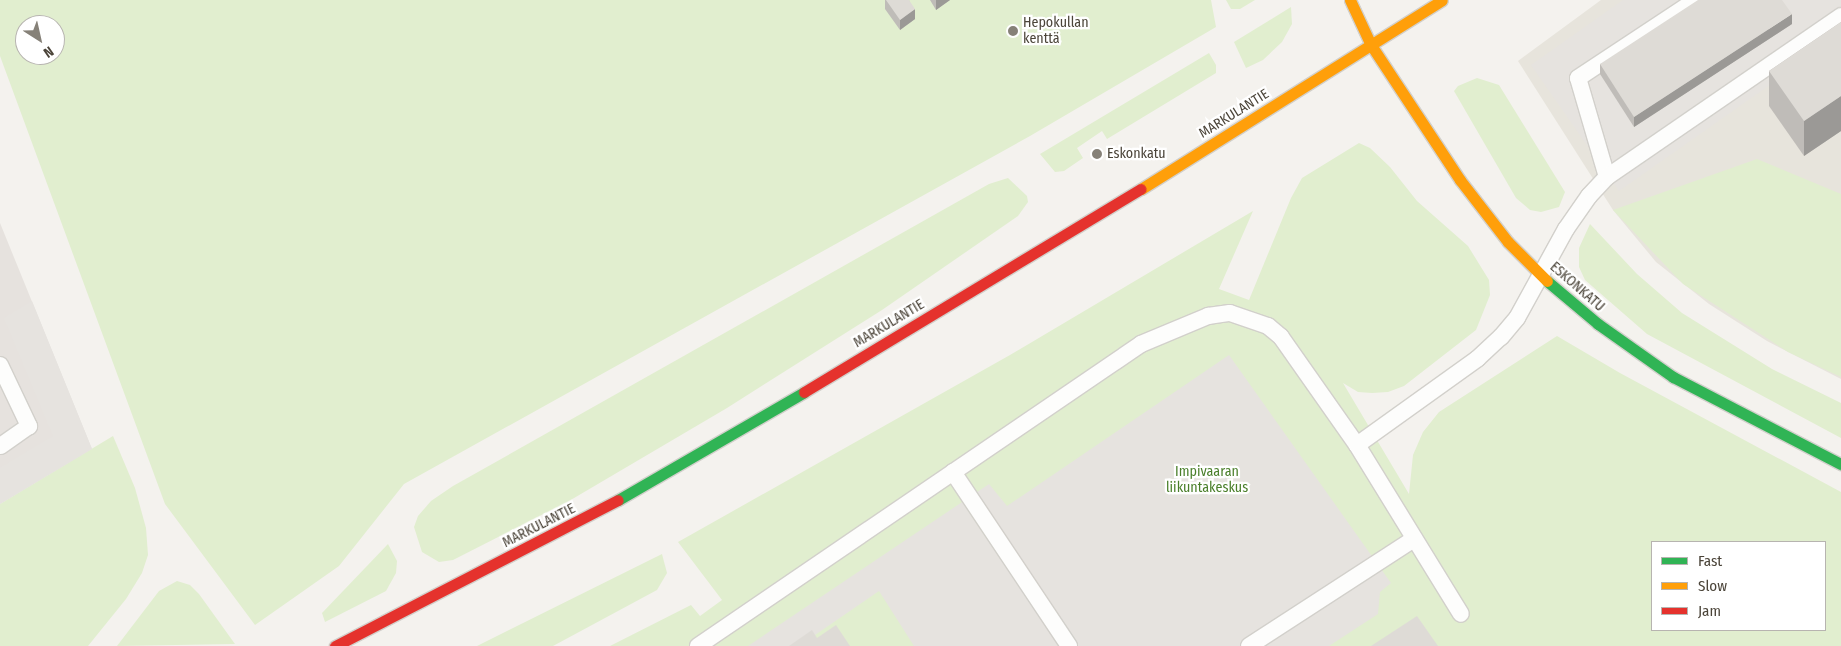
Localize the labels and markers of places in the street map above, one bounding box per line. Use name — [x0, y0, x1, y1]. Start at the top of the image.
place label: Hepokullan kenttä — [1023, 15, 1089, 48]
marker: Hepokullan kenttä — [1007, 25, 1019, 37]
place label: Eskonkatu — [1107, 146, 1166, 162]
marker: Eskonkatu — [1091, 148, 1103, 160]

